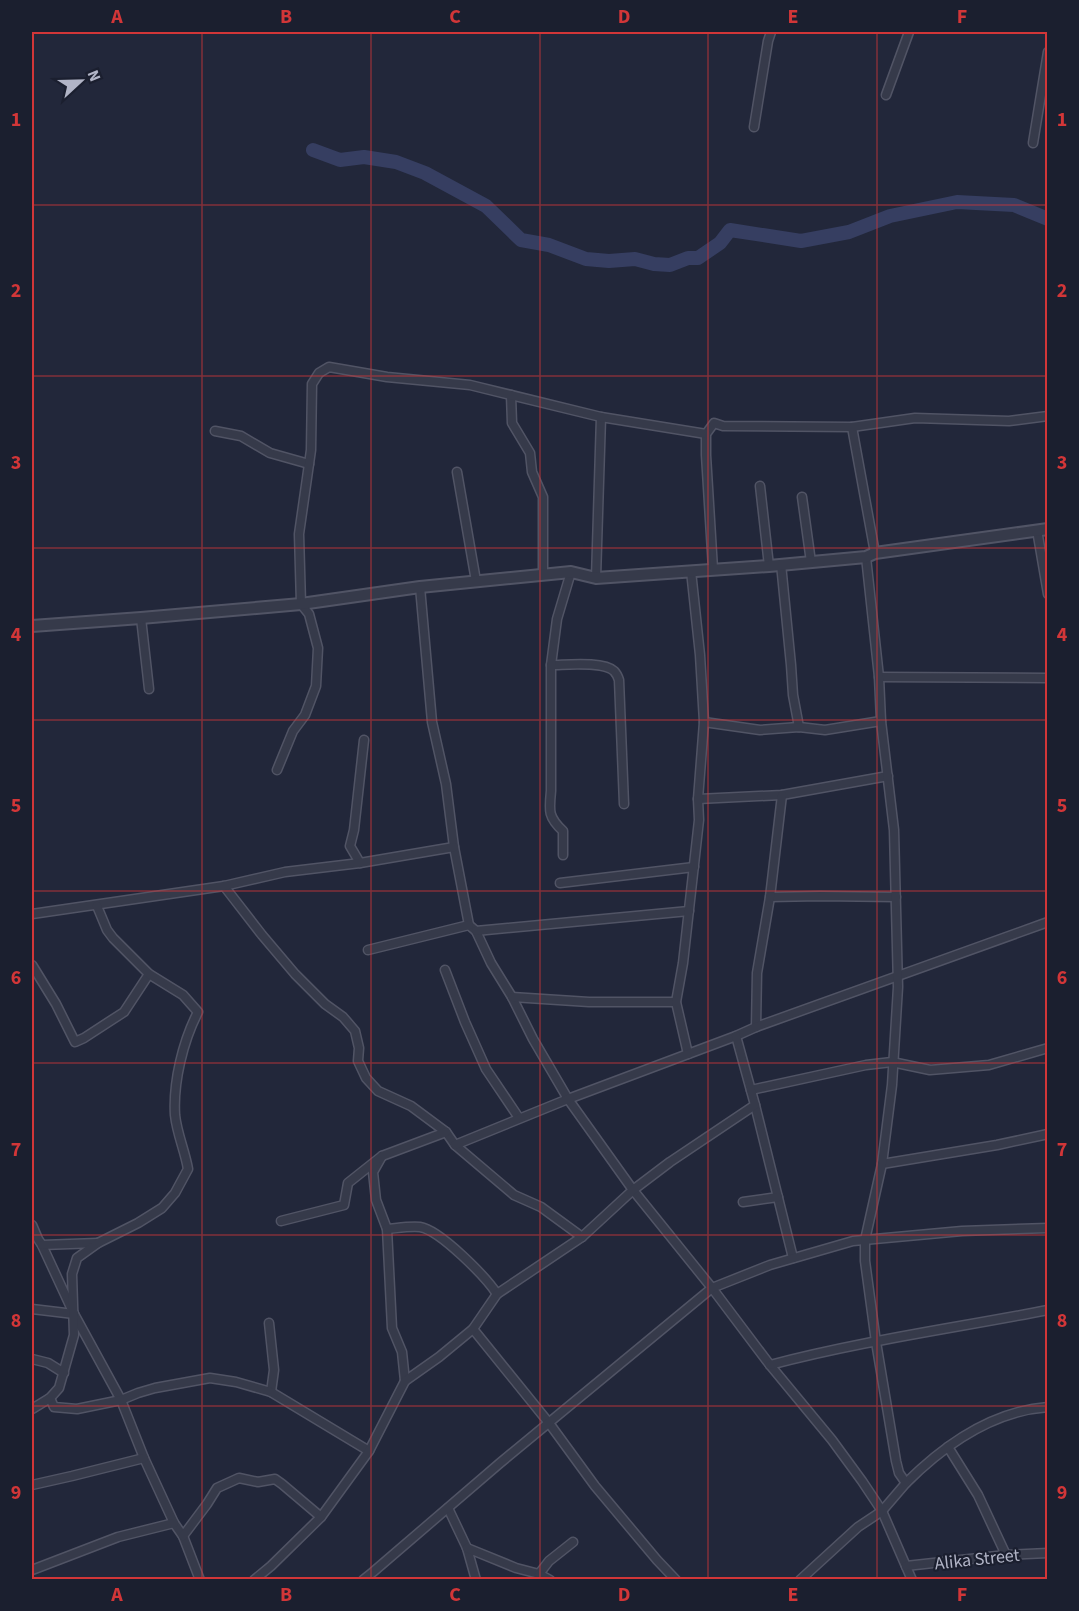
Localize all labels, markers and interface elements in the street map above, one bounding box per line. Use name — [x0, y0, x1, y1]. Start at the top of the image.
text: A — [110, 3, 123, 31]
text: B — [280, 3, 292, 31]
text: C — [449, 3, 461, 31]
text: D — [618, 3, 630, 31]
text: E — [788, 3, 798, 31]
text: F — [957, 3, 967, 31]
north arrow — [51, 51, 111, 111]
text: N — [82, 67, 106, 85]
text: 1 — [11, 106, 21, 134]
text: 1 — [1057, 106, 1067, 134]
text: 2 — [11, 277, 21, 305]
text: 2 — [1057, 277, 1067, 305]
text: 3 — [11, 449, 21, 477]
text: 3 — [1057, 449, 1067, 477]
text: 4 — [11, 621, 22, 649]
text: 4 — [1057, 621, 1068, 649]
text: 5 — [11, 792, 21, 820]
text: 5 — [1057, 792, 1067, 820]
text: 6 — [11, 964, 21, 992]
text: 6 — [1057, 964, 1067, 992]
text: 7 — [11, 1136, 21, 1164]
text: 7 — [1057, 1136, 1067, 1164]
text: 8 — [11, 1307, 21, 1335]
text: 8 — [1057, 1307, 1067, 1335]
text: 9 — [11, 1479, 21, 1507]
text: 9 — [1057, 1479, 1067, 1507]
street label: Alika Street — [933, 1543, 1021, 1576]
text: A — [110, 1581, 123, 1609]
text: B — [280, 1581, 292, 1609]
text: C — [449, 1581, 461, 1609]
text: D — [618, 1581, 630, 1609]
text: E — [788, 1581, 798, 1609]
text: F — [957, 1581, 967, 1609]

